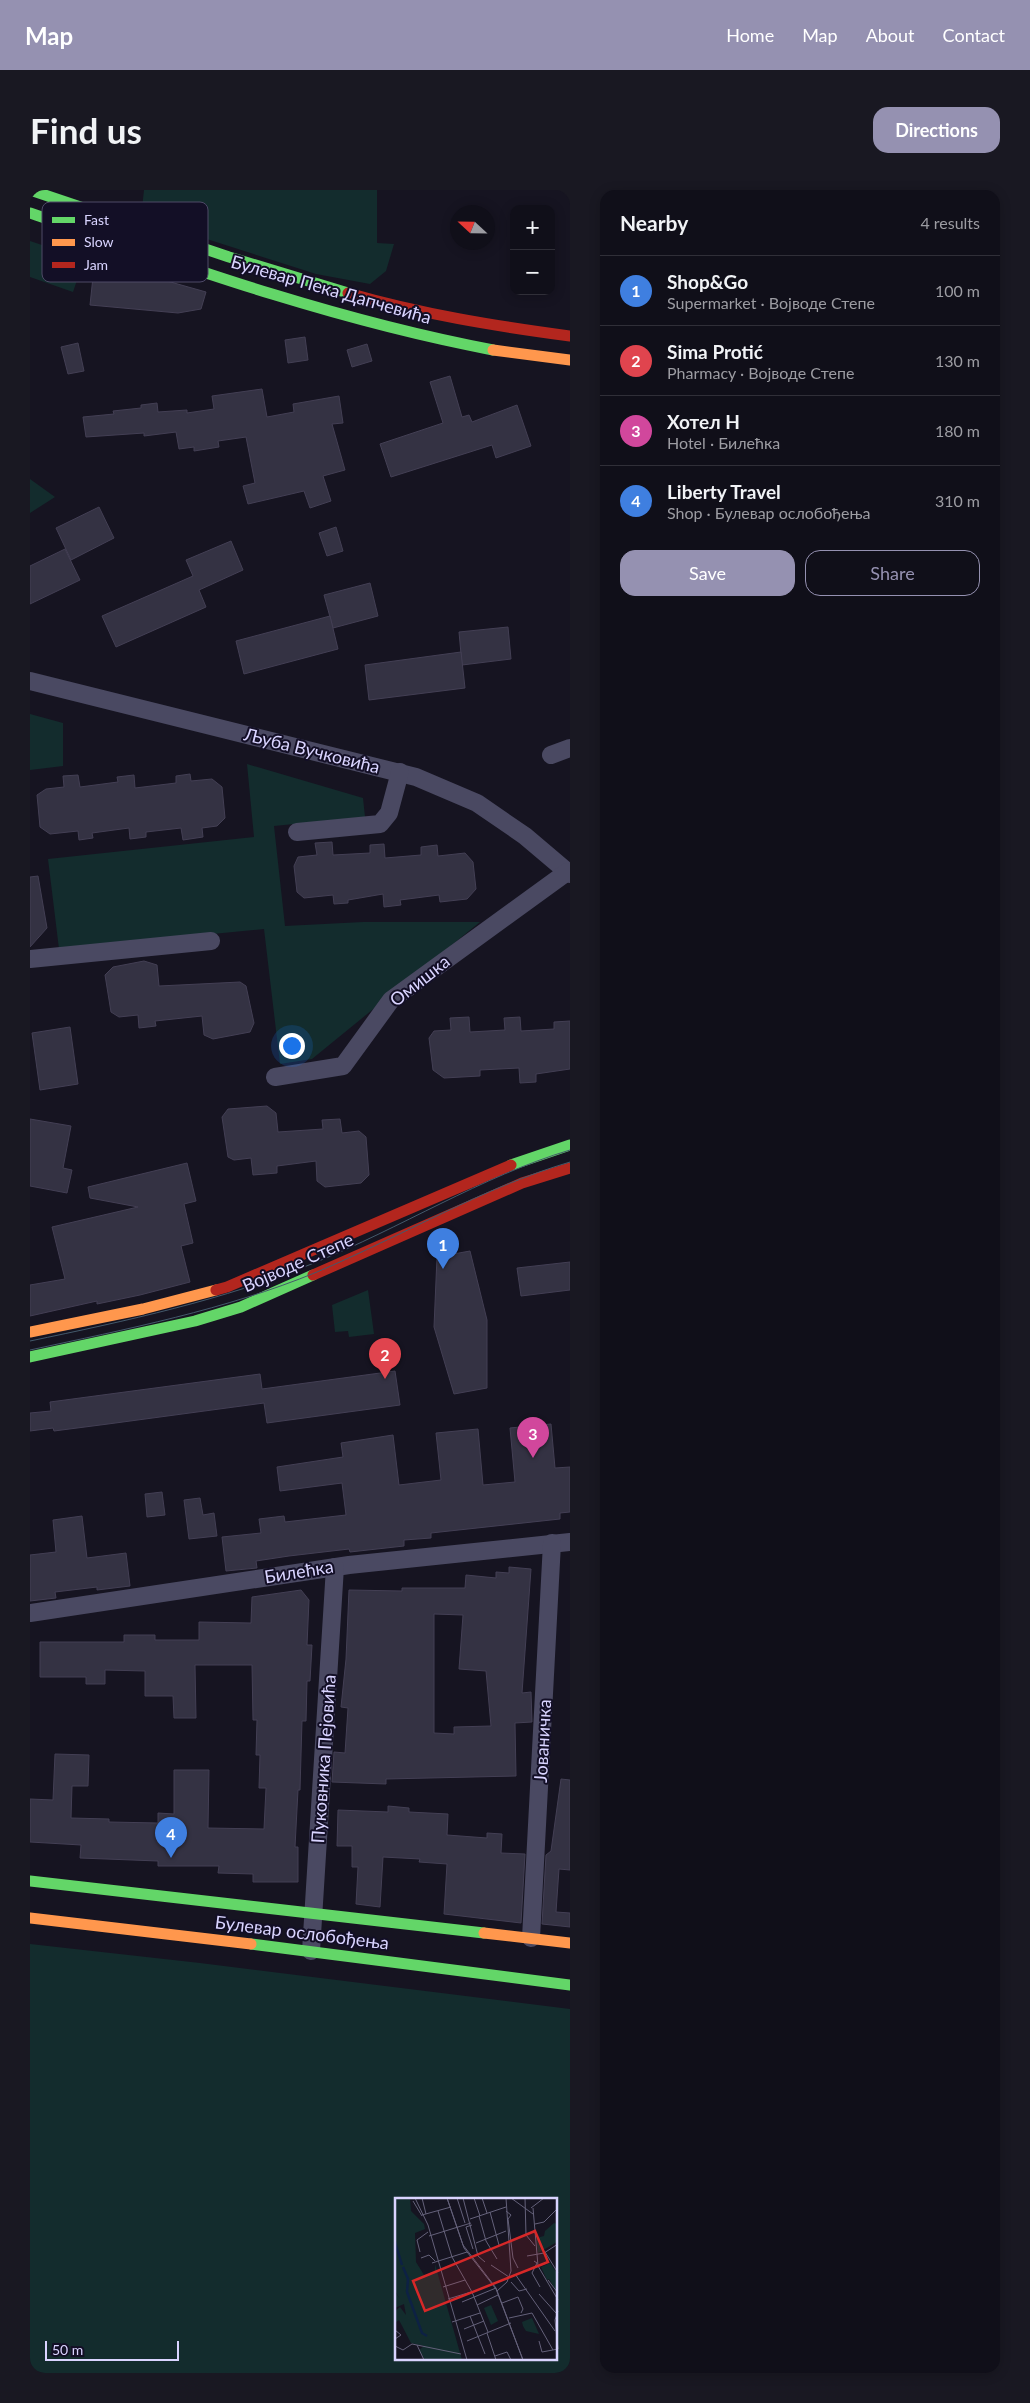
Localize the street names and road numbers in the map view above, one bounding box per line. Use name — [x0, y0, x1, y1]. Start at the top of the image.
street label: Булевар Пека Дапчевића — [229, 250, 434, 328]
street label: Љуба Вучковића — [241, 722, 382, 778]
street label: Омишка — [385, 950, 454, 1011]
street label: Војводе Степе — [239, 1228, 357, 1296]
street label: Билећка — [263, 1555, 335, 1587]
street label: Пуковника Пејовића — [306, 1674, 340, 1844]
street label: Јованичка — [529, 1699, 555, 1783]
street label: Булевар ослобођења — [214, 1910, 390, 1954]

